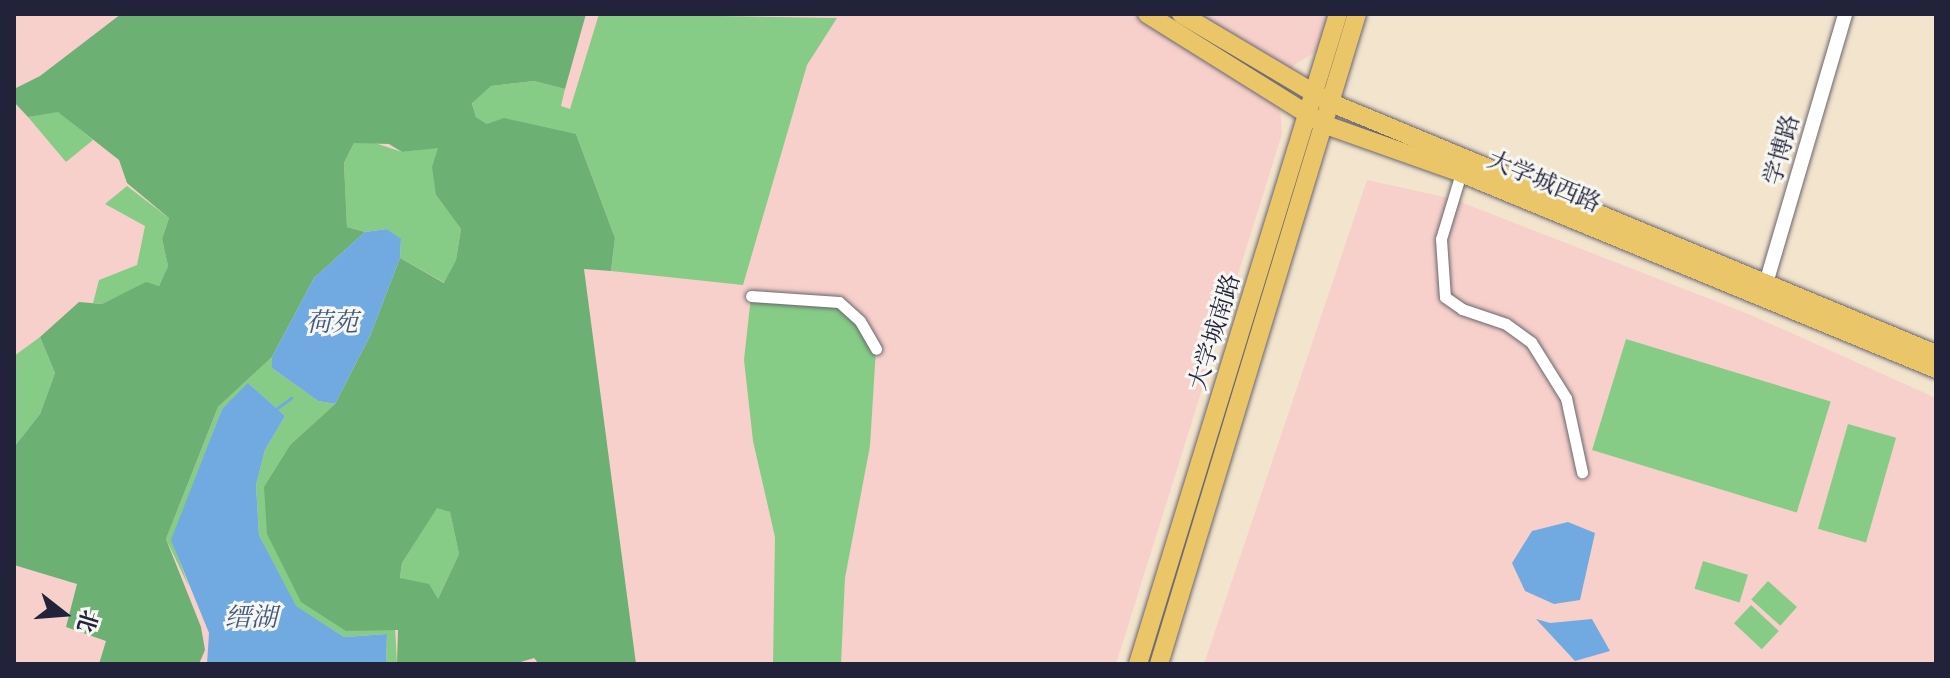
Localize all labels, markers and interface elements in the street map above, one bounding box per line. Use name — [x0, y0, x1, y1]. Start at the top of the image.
street label: 学博路 — [1758, 111, 1806, 189]
street label: 大学城西路 — [1483, 145, 1605, 219]
street label: 大学城南路 — [1184, 270, 1246, 394]
water label: 荷苑 — [306, 307, 358, 339]
north arrow — [24, 574, 104, 654]
water label: 缙湖 — [225, 602, 277, 634]
text: 北 — [71, 607, 103, 635]

